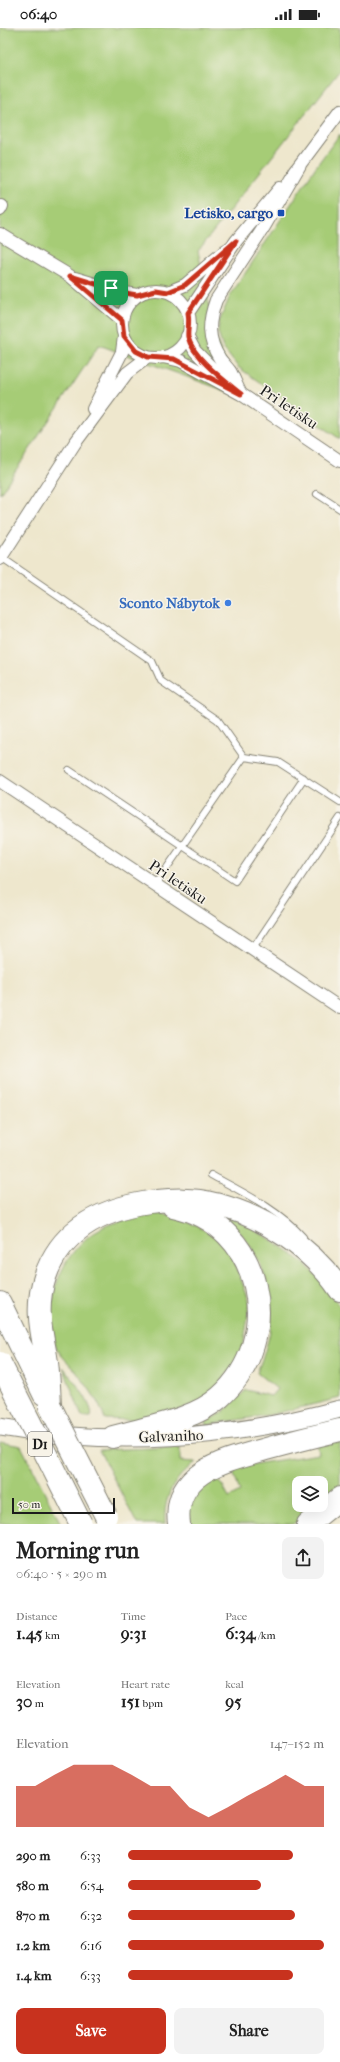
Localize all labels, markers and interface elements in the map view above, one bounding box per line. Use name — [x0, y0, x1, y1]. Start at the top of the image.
text: 06:40 — [20, 5, 57, 23]
place label: Letisko, cargo — [184, 204, 273, 222]
marker: Letisko, cargo — [276, 208, 286, 218]
pin — [94, 271, 128, 305]
icon: arrive — [100, 277, 122, 299]
street label: Pri letisku — [257, 381, 322, 433]
place label: Sconto Nábytok — [119, 594, 221, 612]
marker: Sconto Nábytok — [223, 598, 233, 608]
street label: Pri letisku — [146, 856, 211, 908]
street label: Galvaniho — [138, 1426, 204, 1446]
road number: D1 — [28, 1432, 52, 1456]
map controls — [292, 1476, 328, 1512]
button: layers — [292, 1476, 328, 1512]
scale bar — [12, 1496, 115, 1515]
text: 50 m — [18, 1498, 40, 1511]
button: share — [282, 1537, 324, 1579]
text: Morning run — [16, 1538, 139, 1564]
text: 06:40 · 5 × 290 m — [16, 1566, 107, 1581]
text: Distance — [16, 1610, 57, 1623]
text: Time — [121, 1610, 146, 1623]
text: Pace — [225, 1610, 247, 1623]
text: 1.45 — [16, 1623, 43, 1643]
text: 9:31 — [121, 1623, 147, 1643]
text: 6:34 — [225, 1623, 256, 1643]
text: km — [43, 1629, 60, 1642]
text: /km — [256, 1629, 276, 1642]
text: Elevation — [16, 1678, 60, 1691]
text: Heart rate — [121, 1678, 170, 1691]
text: kcal — [225, 1678, 244, 1691]
text: 30 — [16, 1691, 32, 1711]
text: 151 — [121, 1691, 140, 1711]
text: 95 — [225, 1691, 242, 1711]
text: m — [32, 1697, 44, 1710]
text: bpm — [140, 1697, 163, 1710]
text: Elevation — [16, 1736, 69, 1751]
text: 147–152 m — [270, 1736, 324, 1751]
text: 290 m — [16, 1848, 50, 1863]
text: 6:33 — [80, 1848, 101, 1863]
text: 580 m — [16, 1878, 49, 1893]
text: 6:54 — [80, 1878, 103, 1893]
text: 870 m — [16, 1908, 50, 1923]
text: 6:32 — [80, 1908, 102, 1923]
text: 1.2 km — [16, 1938, 50, 1953]
text: 6:16 — [80, 1938, 102, 1953]
text: 1.4 km — [16, 1968, 51, 1983]
text: 6:33 — [80, 1968, 101, 1983]
button: Save — [16, 2008, 166, 2054]
button: Share — [174, 2008, 324, 2054]

